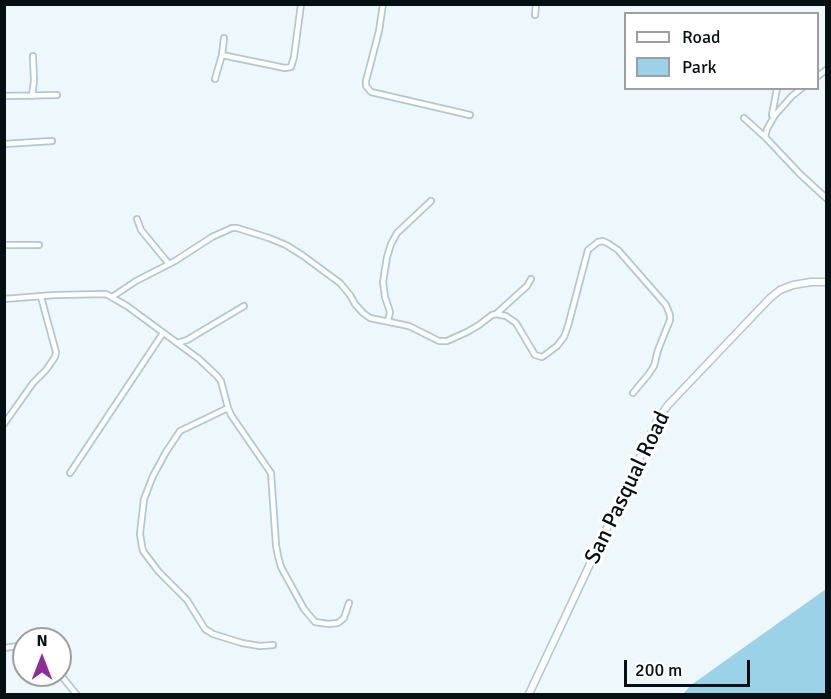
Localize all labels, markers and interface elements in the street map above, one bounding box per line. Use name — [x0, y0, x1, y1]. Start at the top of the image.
legend — [624, 12, 819, 90]
text: Road — [682, 26, 721, 48]
text: Park — [682, 56, 717, 78]
street label: San Pasqual Road — [580, 408, 676, 568]
north arrow — [12, 627, 72, 687]
text: N — [36, 631, 48, 651]
scale bar — [627, 648, 753, 686]
text: 200 m — [635, 659, 682, 681]

